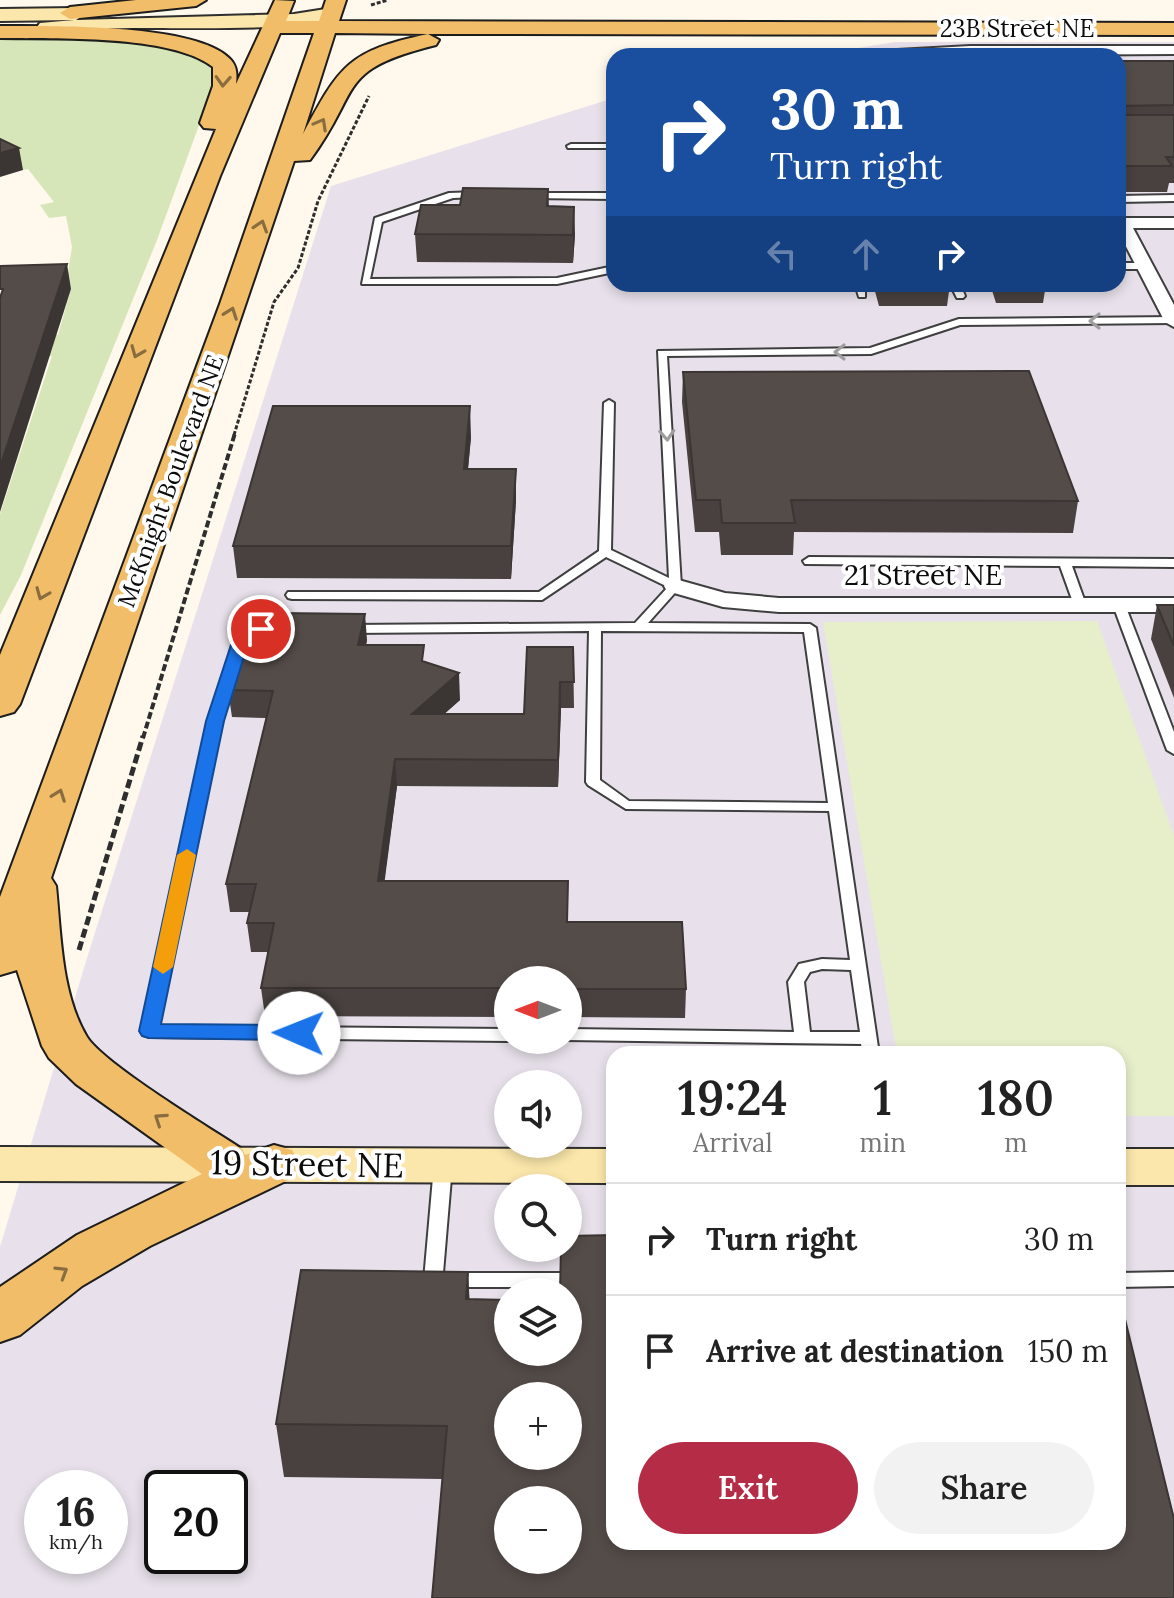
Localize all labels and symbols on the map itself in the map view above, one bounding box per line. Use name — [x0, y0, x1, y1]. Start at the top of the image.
street label: 23B Street NE — [940, 13, 1094, 44]
one-way arrow — [214, 75, 231, 87]
one-way arrow — [311, 118, 326, 132]
one-way arrow — [251, 220, 267, 234]
one-way arrow — [221, 307, 238, 321]
one-way arrow — [1088, 312, 1101, 330]
one-way arrow — [833, 343, 846, 361]
one-way arrow — [130, 344, 147, 358]
street label: McKnight Boulevard NE — [110, 350, 231, 611]
one-way arrow — [658, 429, 675, 442]
street label: 21 Street NE — [844, 557, 1002, 593]
one-way arrow — [35, 586, 52, 600]
pin — [227, 595, 295, 663]
one-way arrow — [49, 789, 65, 803]
north arrow — [494, 966, 582, 1054]
position arrow — [257, 991, 341, 1075]
one-way arrow — [154, 1114, 168, 1129]
street label: 19 Street NE — [210, 1140, 404, 1187]
one-way arrow — [53, 1266, 67, 1281]
speed limit sign: 20 — [144, 1470, 248, 1574]

